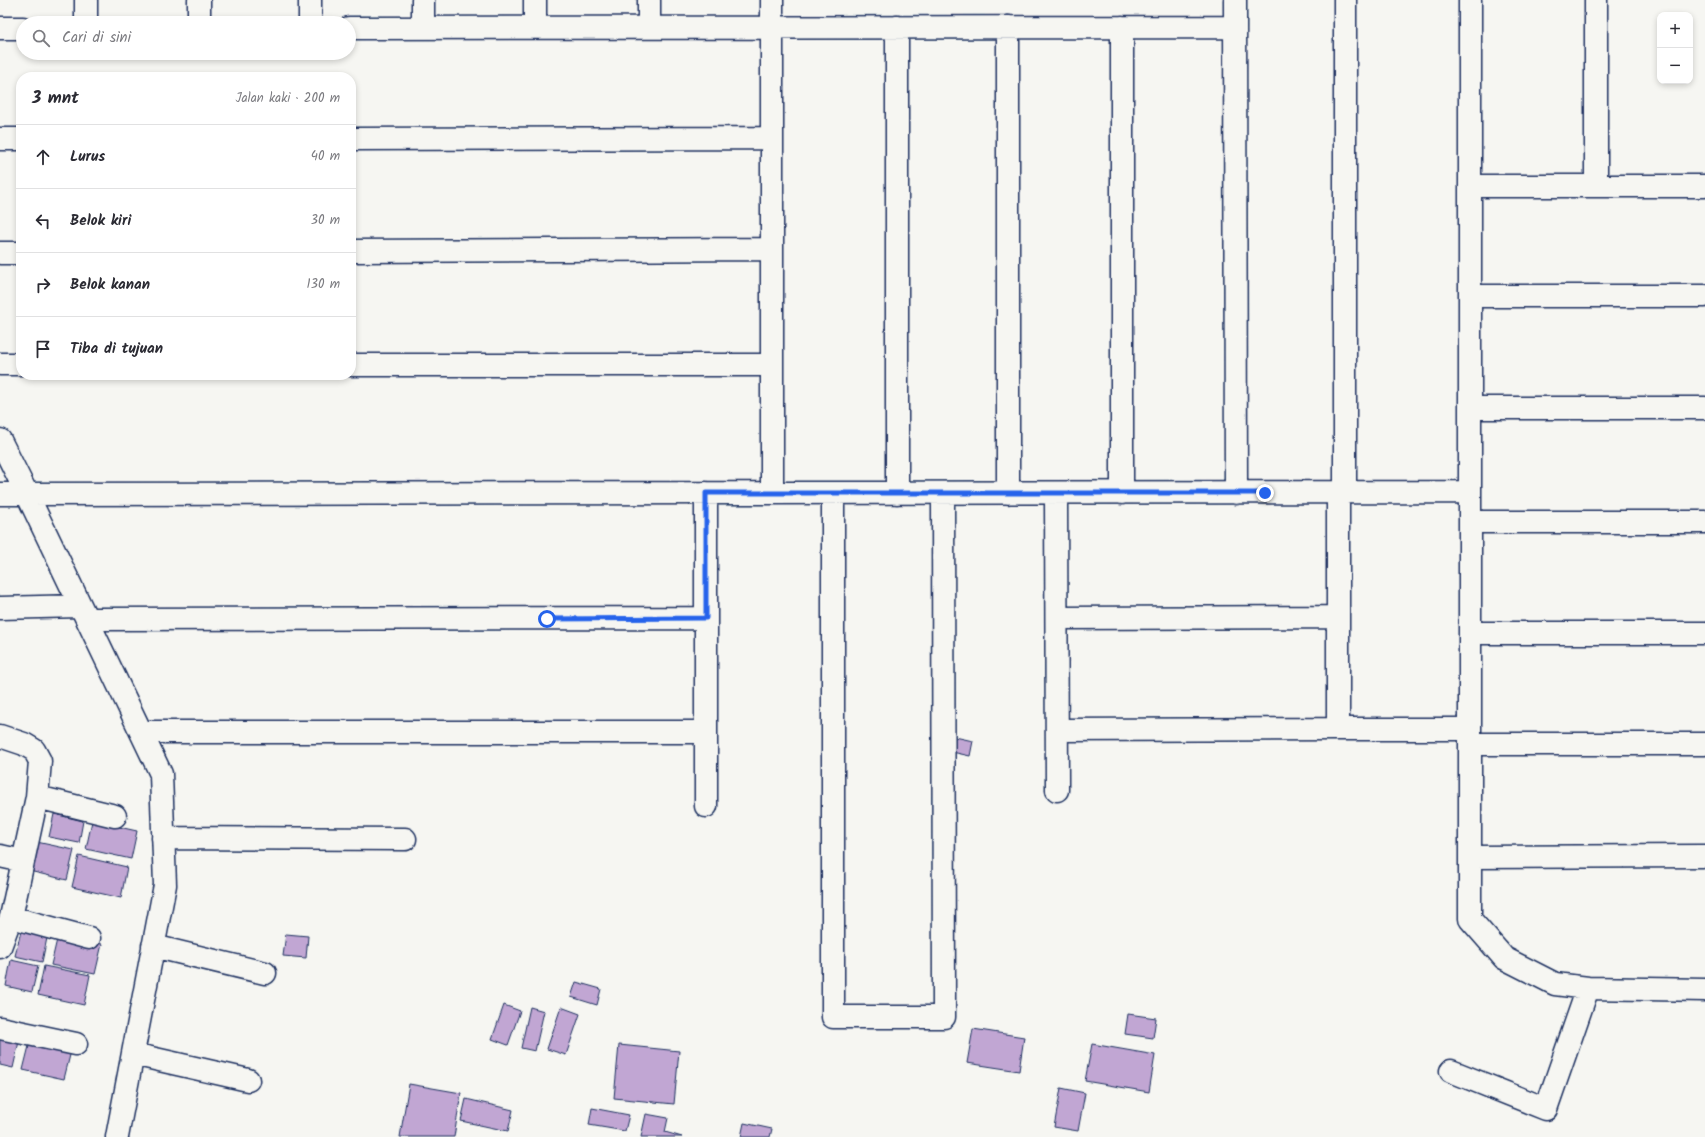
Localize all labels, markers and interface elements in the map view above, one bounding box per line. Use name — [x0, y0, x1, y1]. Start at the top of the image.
map controls — [1657, 12, 1693, 84]
button: + — [1657, 12, 1693, 48]
search box — [16, 16, 356, 60]
text: Cari di sini — [62, 26, 131, 50]
icon: search — [30, 27, 52, 49]
button: − — [1657, 48, 1693, 84]
text: 3 mnt — [32, 85, 79, 112]
text: Jalan kaki · 200 m — [235, 88, 340, 109]
text: Lurus — [70, 145, 105, 169]
icon: ahead — [32, 146, 54, 168]
text: 40 m — [311, 146, 340, 167]
text: Belok kiri — [70, 209, 131, 233]
icon: left — [32, 210, 54, 232]
text: 30 m — [311, 210, 340, 231]
text: Belok kanan — [70, 273, 150, 297]
icon: right — [32, 274, 54, 296]
text: 130 m — [306, 274, 340, 295]
text: Tiba di tujuan — [70, 337, 163, 361]
icon: arrive — [32, 338, 54, 360]
route end — [1256, 484, 1274, 502]
route start — [538, 610, 556, 628]

